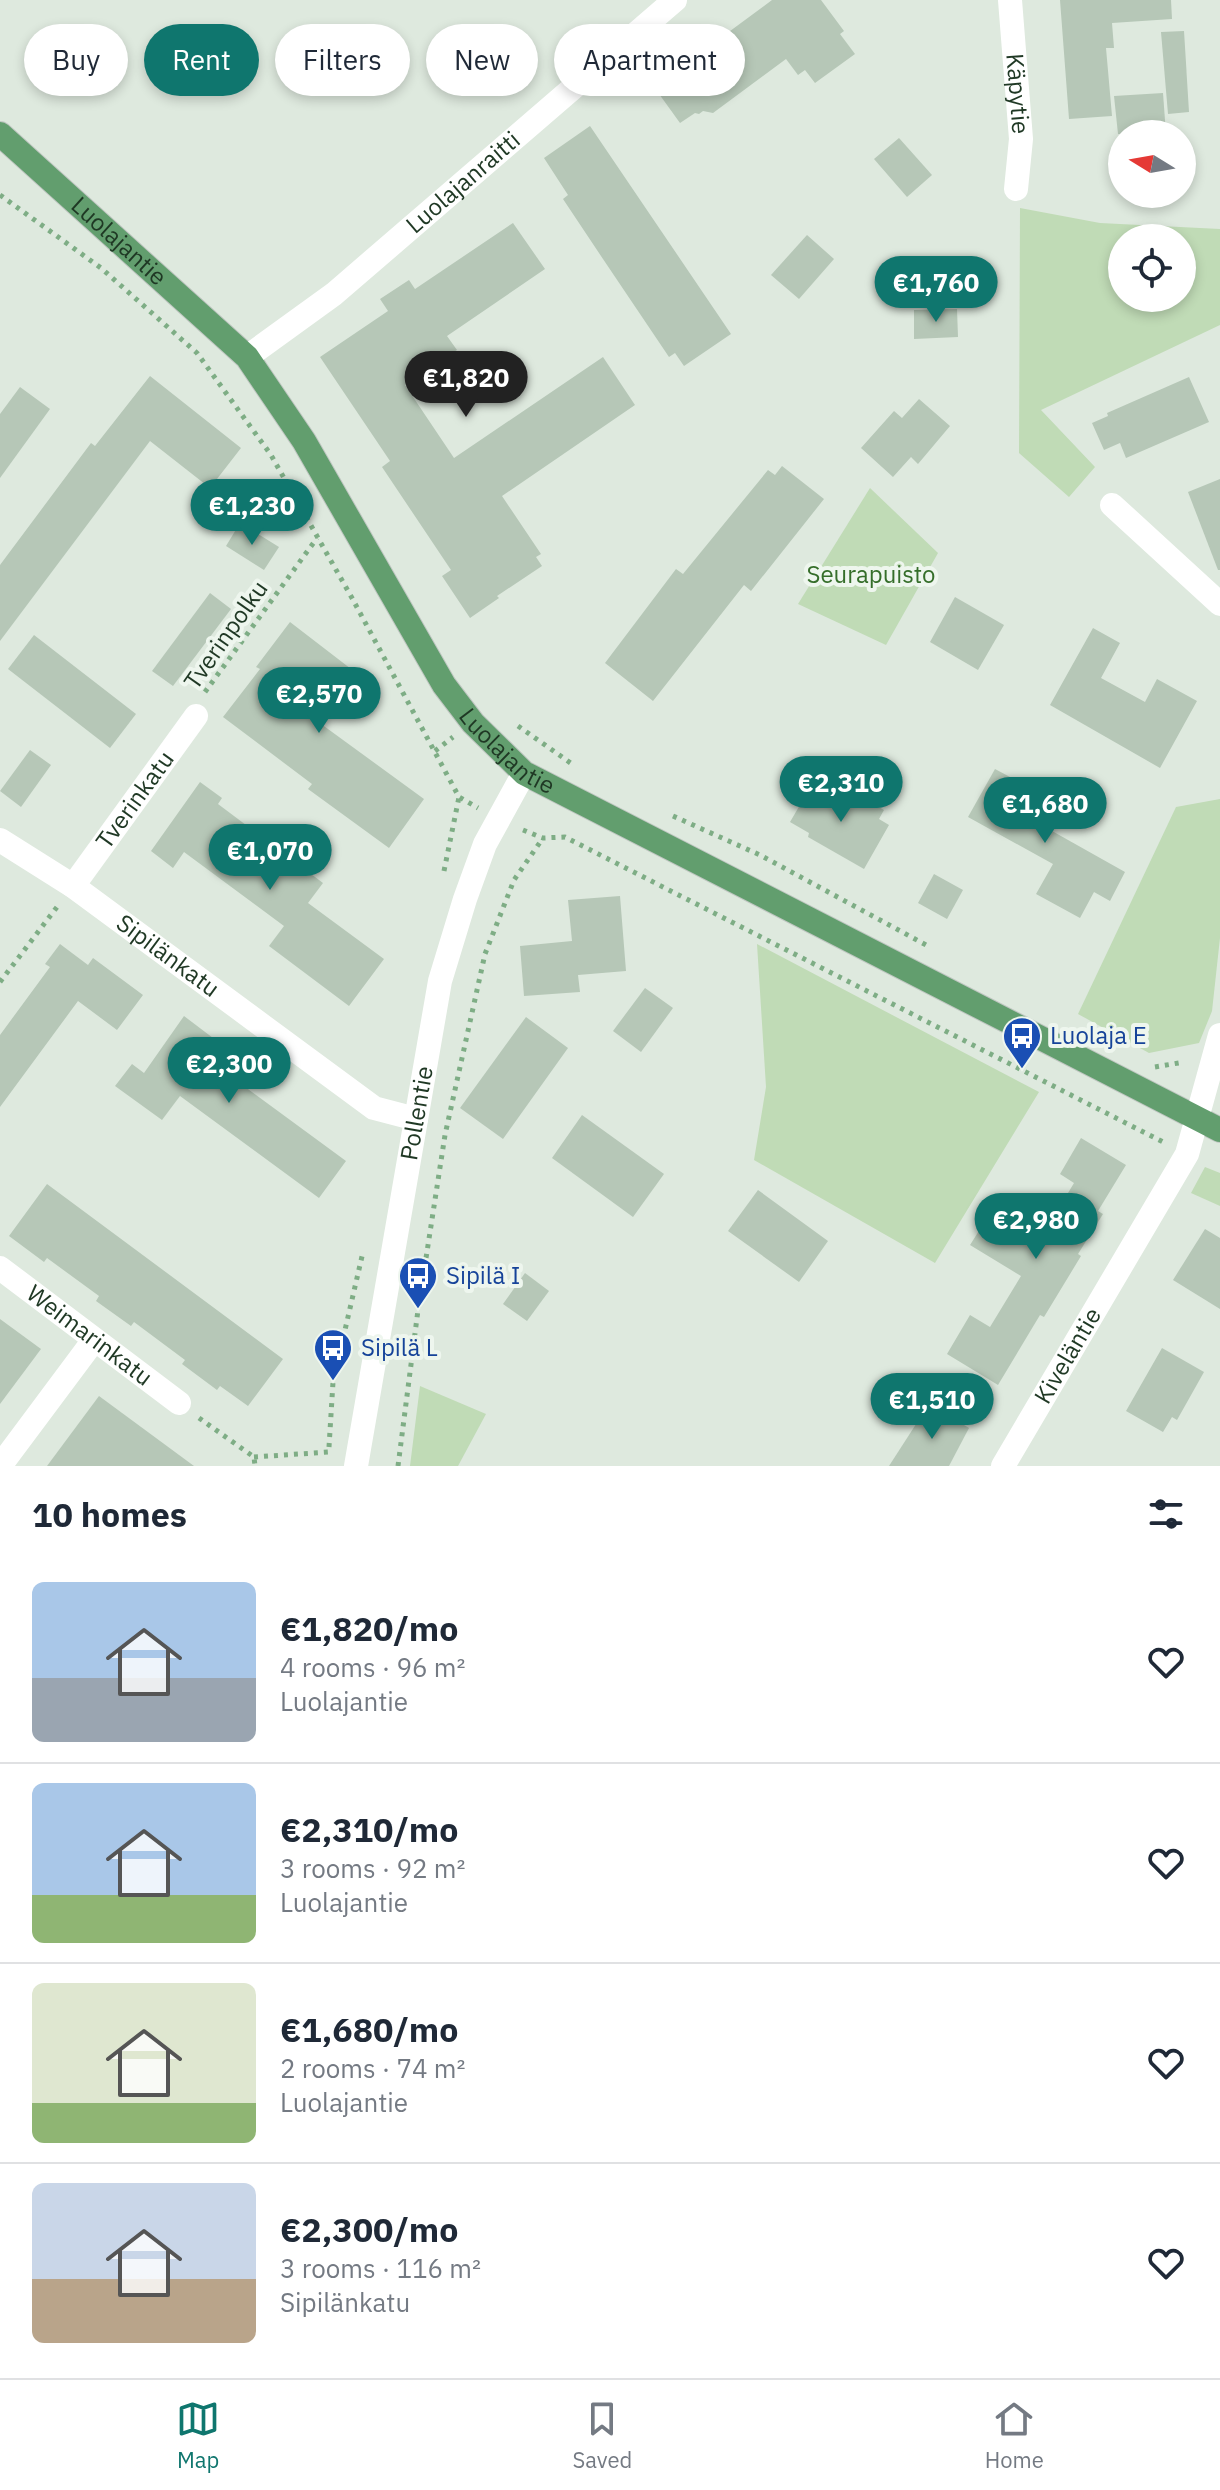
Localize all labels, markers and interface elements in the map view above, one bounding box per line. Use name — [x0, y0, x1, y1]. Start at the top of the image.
chip: Buy — [24, 24, 128, 96]
chip: Rent — [144, 24, 259, 96]
chip: Filters — [275, 24, 410, 96]
chip: New — [426, 24, 538, 96]
chip: Apartment — [554, 24, 745, 96]
street label: Käpytie — [999, 52, 1038, 135]
north arrow — [1108, 120, 1196, 208]
map controls — [1108, 120, 1196, 312]
street label: Luolajanraitti — [399, 124, 526, 240]
street label: Luolajantie — [65, 189, 174, 292]
button: locate — [1108, 224, 1196, 312]
pin: €1,760 — [871, 256, 1001, 324]
text: €1,760 — [893, 265, 979, 299]
pin: €1,820 — [401, 351, 531, 419]
text: €1,820 — [423, 360, 509, 394]
pin: €1,230 — [187, 479, 317, 547]
text: €1,230 — [209, 488, 295, 522]
park label: Seurapuisto — [806, 558, 936, 590]
street label: Tverinpolku — [176, 574, 274, 695]
pin: €2,570 — [254, 667, 384, 735]
text: €2,570 — [276, 676, 362, 710]
street label: Luolajantie — [452, 701, 561, 801]
street label: Tverinkatu — [88, 744, 181, 855]
pin: €2,310 — [776, 756, 906, 824]
text: €2,310 — [798, 765, 884, 799]
pin: €1,680 — [980, 777, 1110, 845]
text: €1,680 — [1002, 786, 1088, 820]
pin: €1,070 — [205, 824, 335, 892]
text: €1,070 — [227, 833, 313, 867]
street label: Sipilänkatu — [110, 906, 226, 1004]
bus stop icon: Luolaja E — [1001, 1015, 1043, 1070]
place label: Luolaja E — [1050, 1019, 1147, 1051]
pin: €2,300 — [164, 1037, 294, 1105]
text: €2,300 — [186, 1046, 272, 1080]
street label: Pollentie — [392, 1064, 440, 1163]
pin: €2,980 — [971, 1193, 1101, 1261]
text: €2,980 — [993, 1202, 1079, 1236]
bus stop icon: Sipilä I — [397, 1255, 439, 1310]
place label: Sipilä I — [446, 1259, 520, 1291]
street label: Weimarinkatu — [21, 1277, 159, 1393]
street label: Kiveläntie — [1026, 1301, 1108, 1409]
bus stop icon: Sipilä L — [312, 1327, 354, 1382]
place label: Sipilä L — [361, 1331, 438, 1363]
pin: €1,510 — [867, 1373, 997, 1441]
text: €1,510 — [889, 1382, 975, 1416]
text: 10 homes — [32, 1492, 187, 1536]
icon: filters — [1144, 1492, 1188, 1536]
text: €1,820/mo — [280, 1606, 458, 1650]
icon: home — [96, 1614, 192, 1710]
icon: heart — [1144, 1640, 1188, 1684]
text: 4 rooms · 96 m² — [280, 1650, 465, 1684]
text: Luolajantie — [280, 1684, 408, 1718]
text: €2,310/mo — [280, 1807, 458, 1851]
icon: home — [96, 1815, 192, 1911]
icon: heart — [1144, 1841, 1188, 1885]
text: 3 rooms · 92 m² — [280, 1851, 465, 1885]
text: Luolajantie — [280, 1885, 408, 1919]
text: €1,680/mo — [280, 2007, 458, 2051]
icon: home — [96, 2015, 192, 2111]
icon: heart — [1144, 2041, 1188, 2085]
text: 2 rooms · 74 m² — [280, 2051, 465, 2085]
text: Luolajantie — [280, 2085, 408, 2119]
text: €2,300/mo — [280, 2207, 458, 2251]
icon: home — [96, 2215, 192, 2311]
icon: heart — [1144, 2241, 1188, 2285]
text: 3 rooms · 116 m² — [280, 2251, 481, 2285]
text: Sipilänkatu — [280, 2285, 410, 2319]
tab: Map — [176, 2397, 220, 2474]
tab: Saved — [572, 2397, 632, 2474]
tab: Home — [985, 2397, 1044, 2474]

